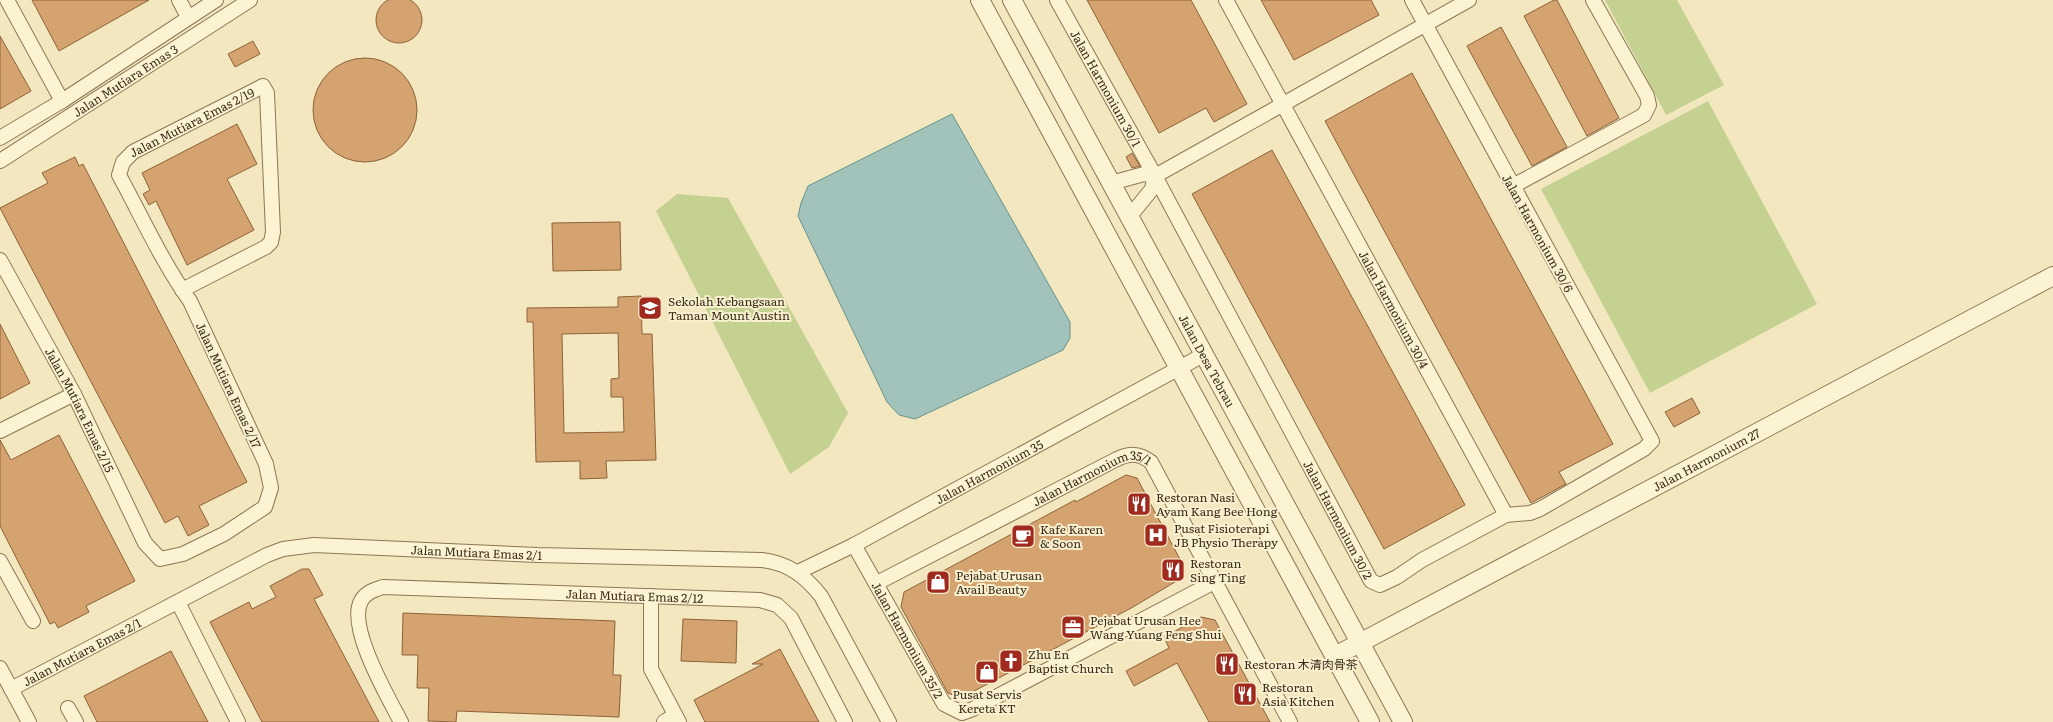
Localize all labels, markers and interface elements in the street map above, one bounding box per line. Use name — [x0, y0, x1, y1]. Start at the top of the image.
street label: Jalan Harmonium 30/1 — [1066, 27, 1146, 150]
street label: Jalan Mutiara Emas 3 — [69, 40, 181, 121]
street label: Jalan Mutiara Emas 2/19 — [126, 83, 257, 161]
street label: Jalan Harmonium 30/6 — [1498, 171, 1578, 296]
street label: Jalan Harmonium 30/4 — [1355, 247, 1434, 372]
place label: Sekolah Kebangsaan Taman Mount Austin — [668, 292, 790, 324]
school or university icon: Sekolah Kebangsaan Taman Mount Austin — [637, 295, 663, 321]
street label: Jalan Desa Tebrau — [1175, 311, 1240, 411]
street label: Jalan Mutiara Emas 2/17 — [192, 319, 266, 451]
street label: Jalan Mutiara Emas 2/15 — [41, 344, 119, 475]
street label: Jalan Harmonium 27 — [1649, 424, 1763, 495]
street label: Jalan Harmonium 35 — [932, 435, 1046, 508]
street label: Jalan Harmonium 35/1 — [1029, 446, 1156, 510]
street label: Jalan Harmonium 30/2 — [1299, 457, 1377, 582]
place label: Restoran Nasi Ayam Kang Bee Hong — [1156, 488, 1278, 520]
restaurant icon: Restoran Nasi Ayam Kang Bee Hong — [1126, 491, 1152, 517]
place label: Pusat Fisioterapi JB Physio Therapy — [1174, 519, 1278, 551]
place label: Kafe Karen & Soon — [1040, 520, 1103, 552]
hospital icon: Pusat Fisioterapi JB Physio Therapy — [1143, 522, 1169, 548]
cafe icon: Kafe Karen & Soon — [1010, 523, 1036, 549]
street label: Jalan Mutiara Emas 2/1 — [410, 540, 543, 564]
place label: Restoran Sing Ting — [1190, 554, 1246, 586]
restaurant icon: Restoran Sing Ting — [1160, 557, 1186, 583]
place label: Pejabat Urusan Avail Beauty — [956, 566, 1042, 598]
shop icon: Pejabat Urusan Avail Beauty — [925, 569, 951, 595]
street label: Jalan Harmonium 35/2 — [867, 578, 948, 701]
street label: Jalan Mutiara Emas 2/12 — [565, 584, 704, 607]
place label: Pejabat Urusan Hee Wang Yuang Feng Shui — [1090, 611, 1221, 643]
street label: Jalan Mutiara Emas 2/1 — [19, 613, 144, 690]
office icon: Pejabat Urusan Hee Wang Yuang Feng Shui — [1060, 614, 1086, 640]
place label: Zhu En Baptist Church — [1028, 645, 1114, 677]
church icon: Zhu En Baptist Church — [998, 648, 1024, 674]
restaurant icon: Restoran 木清肉骨茶 — [1214, 651, 1240, 677]
place label: Restoran 木清肉骨茶 — [1244, 655, 1358, 673]
shop icon: Pusat Servis Kereta KT — [974, 659, 1000, 685]
place label: Restoran Asia Kitchen — [1262, 678, 1334, 710]
restaurant icon: Restoran Asia Kitchen — [1232, 681, 1258, 707]
place label: Pusat Servis Kereta KT — [952, 685, 1022, 717]

